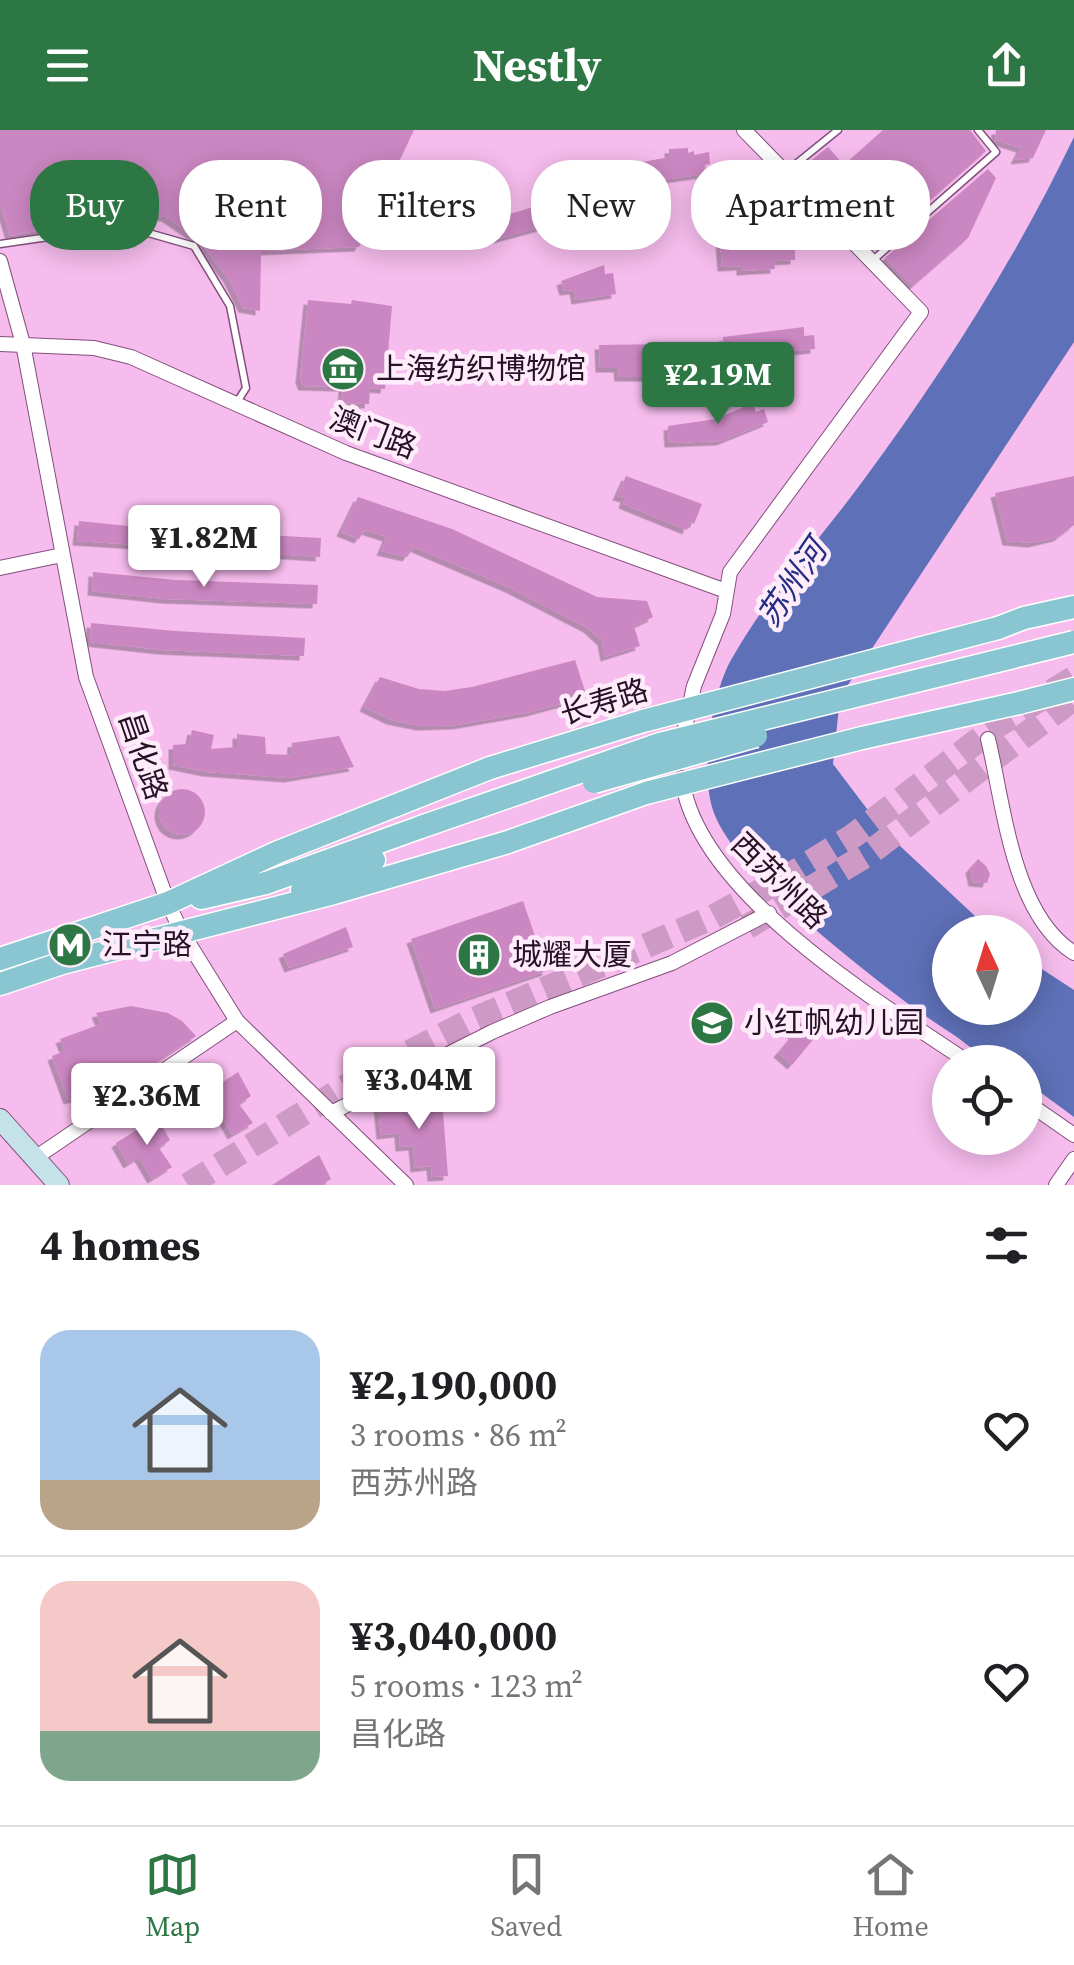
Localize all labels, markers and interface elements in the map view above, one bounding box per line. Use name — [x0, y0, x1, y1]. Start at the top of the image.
text: Nestly — [472, 34, 602, 96]
icon: menu — [40, 38, 95, 93]
icon: share — [979, 38, 1034, 93]
chip: Buy — [30, 160, 159, 250]
chip: Rent — [179, 160, 322, 250]
chip: Filters — [342, 160, 511, 250]
chip: New — [531, 160, 671, 250]
chip: Apartment — [691, 160, 930, 250]
pin: ¥2.19M — [637, 342, 799, 427]
museum icon: 上海纺织博物馆 — [320, 346, 366, 392]
place label: 上海纺织博物馆 — [376, 348, 586, 389]
text: ¥2.19M — [664, 352, 772, 396]
street label: 澳门路 — [324, 397, 423, 468]
pin: ¥1.82M — [123, 505, 285, 590]
text: ¥1.82M — [150, 515, 258, 559]
water label: 苏州河 — [747, 526, 840, 635]
street label: 长寿路 — [555, 669, 653, 734]
street label: 昌化路 — [109, 707, 178, 805]
street label: 西苏州路 — [722, 824, 836, 938]
north arrow — [932, 915, 1042, 1025]
map controls — [932, 915, 1042, 1155]
metro station icon: 江宁路 — [47, 922, 93, 968]
place label: 江宁路 — [102, 924, 192, 965]
building icon: 城耀大厦 — [456, 932, 502, 978]
place label: 城耀大厦 — [512, 934, 632, 975]
school or university icon: 小红帆幼儿园 — [689, 1000, 735, 1046]
place label: 小红帆幼儿园 — [744, 1002, 924, 1043]
button: locate — [932, 1045, 1042, 1155]
pin: ¥3.04M — [338, 1047, 500, 1132]
text: ¥3.04M — [365, 1057, 473, 1101]
pin: ¥2.36M — [66, 1063, 228, 1148]
text: ¥2.36M — [93, 1073, 201, 1117]
text: 4 homes — [40, 1216, 200, 1274]
icon: filters — [979, 1218, 1034, 1273]
text: ¥2,190,000 — [350, 1355, 557, 1413]
icon: home — [120, 1370, 240, 1490]
icon: heart — [979, 1403, 1034, 1458]
text: 3 rooms · 86 m² — [350, 1413, 567, 1457]
text: 西苏州路 — [350, 1461, 478, 1505]
text: ¥3,040,000 — [350, 1606, 557, 1664]
icon: home — [120, 1621, 240, 1741]
icon: heart — [979, 1654, 1034, 1709]
text: 5 rooms · 123 m² — [350, 1664, 583, 1708]
text: 昌化路 — [350, 1712, 446, 1756]
tab: Map — [145, 1847, 200, 1945]
tab: Saved — [490, 1847, 562, 1945]
tab: Home — [852, 1847, 929, 1945]

